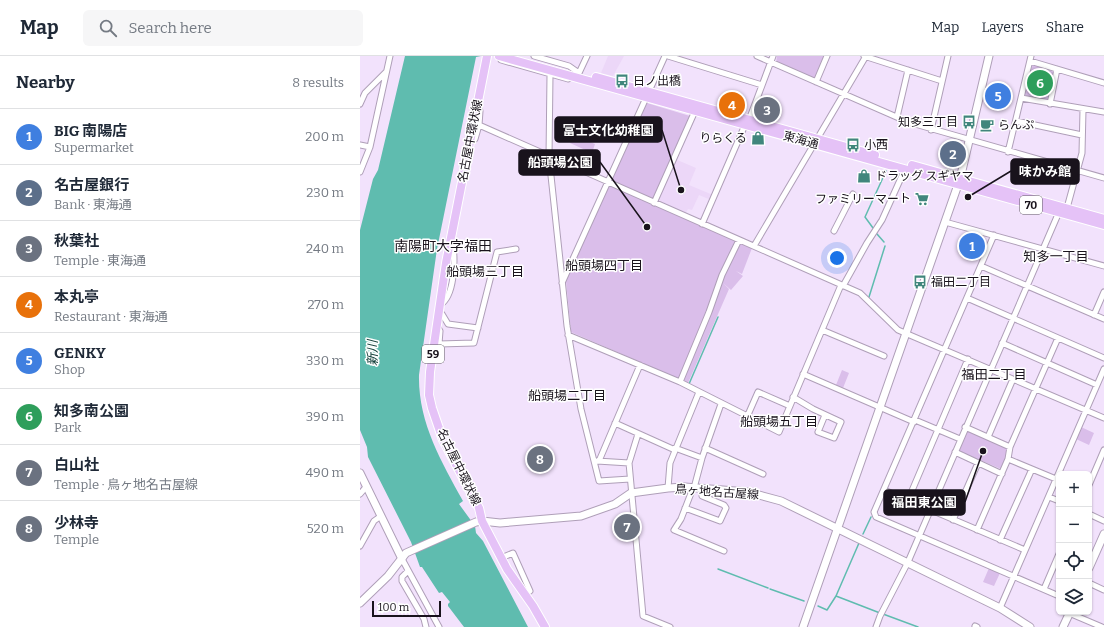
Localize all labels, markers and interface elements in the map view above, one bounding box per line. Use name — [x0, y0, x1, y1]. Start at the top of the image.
search box — [83, 10, 363, 46]
text: Map — [20, 16, 59, 39]
icon: search — [97, 17, 119, 39]
text: Search here — [129, 19, 212, 37]
text: Map — [931, 19, 959, 36]
text: Layers — [981, 19, 1024, 36]
text: Share — [1046, 19, 1084, 36]
pin: 6 — [1027, 68, 1053, 98]
text: Nearby — [16, 72, 75, 93]
bus stop icon: 日ノ出橋 — [614, 73, 630, 89]
place label: 日ノ出橋 — [633, 74, 681, 88]
text: 8 results — [292, 75, 344, 90]
pin: 5 — [985, 81, 1011, 111]
pin: 4 — [719, 90, 745, 120]
pin: 3 — [754, 95, 780, 125]
street label: 名古屋中環状線 — [455, 98, 485, 184]
bus stop icon: 知多三丁目 — [961, 114, 977, 130]
place label: 知多三丁目 — [898, 115, 958, 129]
callout: 富士文化幼稚園 — [555, 117, 662, 142]
cafe icon: らんぷ — [979, 117, 995, 133]
place label: らんぷ — [998, 118, 1034, 132]
text: BIG 南陽店 — [54, 122, 127, 140]
text: 富士文化幼稚園 — [562, 123, 654, 138]
text: 1 — [26, 129, 32, 144]
text: 200 m — [305, 129, 344, 144]
street label: 東海通 — [782, 129, 820, 151]
shop icon: りらくる — [750, 130, 766, 146]
place label: りらくる — [699, 131, 747, 145]
bus stop icon: 小西 — [845, 137, 861, 153]
place label: 小西 — [864, 138, 888, 152]
pin: 2 — [940, 139, 966, 169]
text: Supermarket — [54, 140, 134, 155]
callout: 船頭場公園 — [519, 150, 600, 175]
text: 船頭場公園 — [527, 155, 593, 170]
callout: 味かみ館 — [1011, 159, 1079, 184]
text: 味かみ館 — [1019, 164, 1071, 179]
shop icon: ドラッグ スギヤマ — [856, 168, 872, 184]
place label: ドラッグ スギヤマ — [875, 169, 973, 183]
text: 名古屋銀行 — [54, 176, 129, 194]
text: 2 — [25, 185, 33, 200]
text: 230 m — [306, 185, 344, 200]
supermarket icon: ファミリーマート — [914, 191, 930, 207]
place label: ファミリーマート — [815, 192, 911, 206]
road number: 70 — [1020, 196, 1042, 214]
text: Bank · 東海通 — [54, 197, 132, 212]
pin: 1 — [959, 231, 985, 261]
text: 秋葉社 — [54, 232, 99, 250]
district label: 南陽町大字福田 — [394, 238, 492, 255]
text: 3 — [25, 241, 33, 256]
text: 240 m — [306, 241, 344, 256]
your location — [827, 248, 847, 268]
district label: 知多一丁目 — [1023, 249, 1089, 264]
text: Temple · 東海通 — [54, 253, 146, 268]
district label: 船頭場四丁目 — [565, 258, 643, 273]
district label: 船頭場三丁目 — [446, 264, 524, 279]
bus stop icon: 福田二丁目 — [912, 274, 928, 290]
place label: 福田二丁目 — [931, 275, 991, 289]
text: 本丸亭 — [54, 288, 99, 306]
text: 4 — [25, 297, 33, 312]
text: 270 m — [307, 297, 344, 312]
text: Restaurant · 東海通 — [54, 309, 168, 324]
water label: 新川 — [365, 338, 380, 366]
text: GENKY — [54, 344, 106, 362]
road number: 59 — [422, 345, 444, 363]
text: 5 — [25, 353, 33, 368]
text: 330 m — [306, 353, 344, 368]
text: Shop — [54, 362, 85, 377]
district label: 福田二丁目 — [961, 367, 1027, 382]
district label: 船頭場二丁目 — [528, 388, 606, 403]
text: 知多南公園 — [54, 402, 129, 420]
text: 6 — [25, 409, 33, 424]
text: 390 m — [306, 409, 344, 424]
district label: 船頭場五丁目 — [740, 414, 818, 429]
text: Park — [54, 420, 81, 435]
street label: 名古屋中環状線 — [434, 426, 484, 508]
pin: 8 — [527, 444, 553, 474]
text: 白山社 — [54, 456, 99, 474]
text: 7 — [26, 465, 33, 480]
text: 490 m — [305, 465, 344, 480]
map controls — [1056, 471, 1092, 615]
button: + — [1056, 471, 1092, 507]
text: Temple · 鳥ヶ地名古屋線 — [54, 477, 198, 492]
street label: 鳥ヶ地名古屋線 — [675, 482, 759, 502]
callout: 福田東公園 — [884, 490, 965, 515]
text: 福田東公園 — [891, 495, 957, 510]
button: − — [1056, 507, 1092, 543]
pin: 7 — [614, 512, 640, 542]
text: 少林寺 — [54, 514, 99, 532]
text: 8 — [25, 521, 33, 536]
text: 520 m — [307, 521, 344, 536]
text: Temple — [54, 532, 99, 547]
button: locate — [1056, 543, 1092, 579]
button: layers — [1056, 579, 1092, 615]
scale bar — [372, 599, 441, 618]
text: 100 m — [378, 601, 409, 614]

